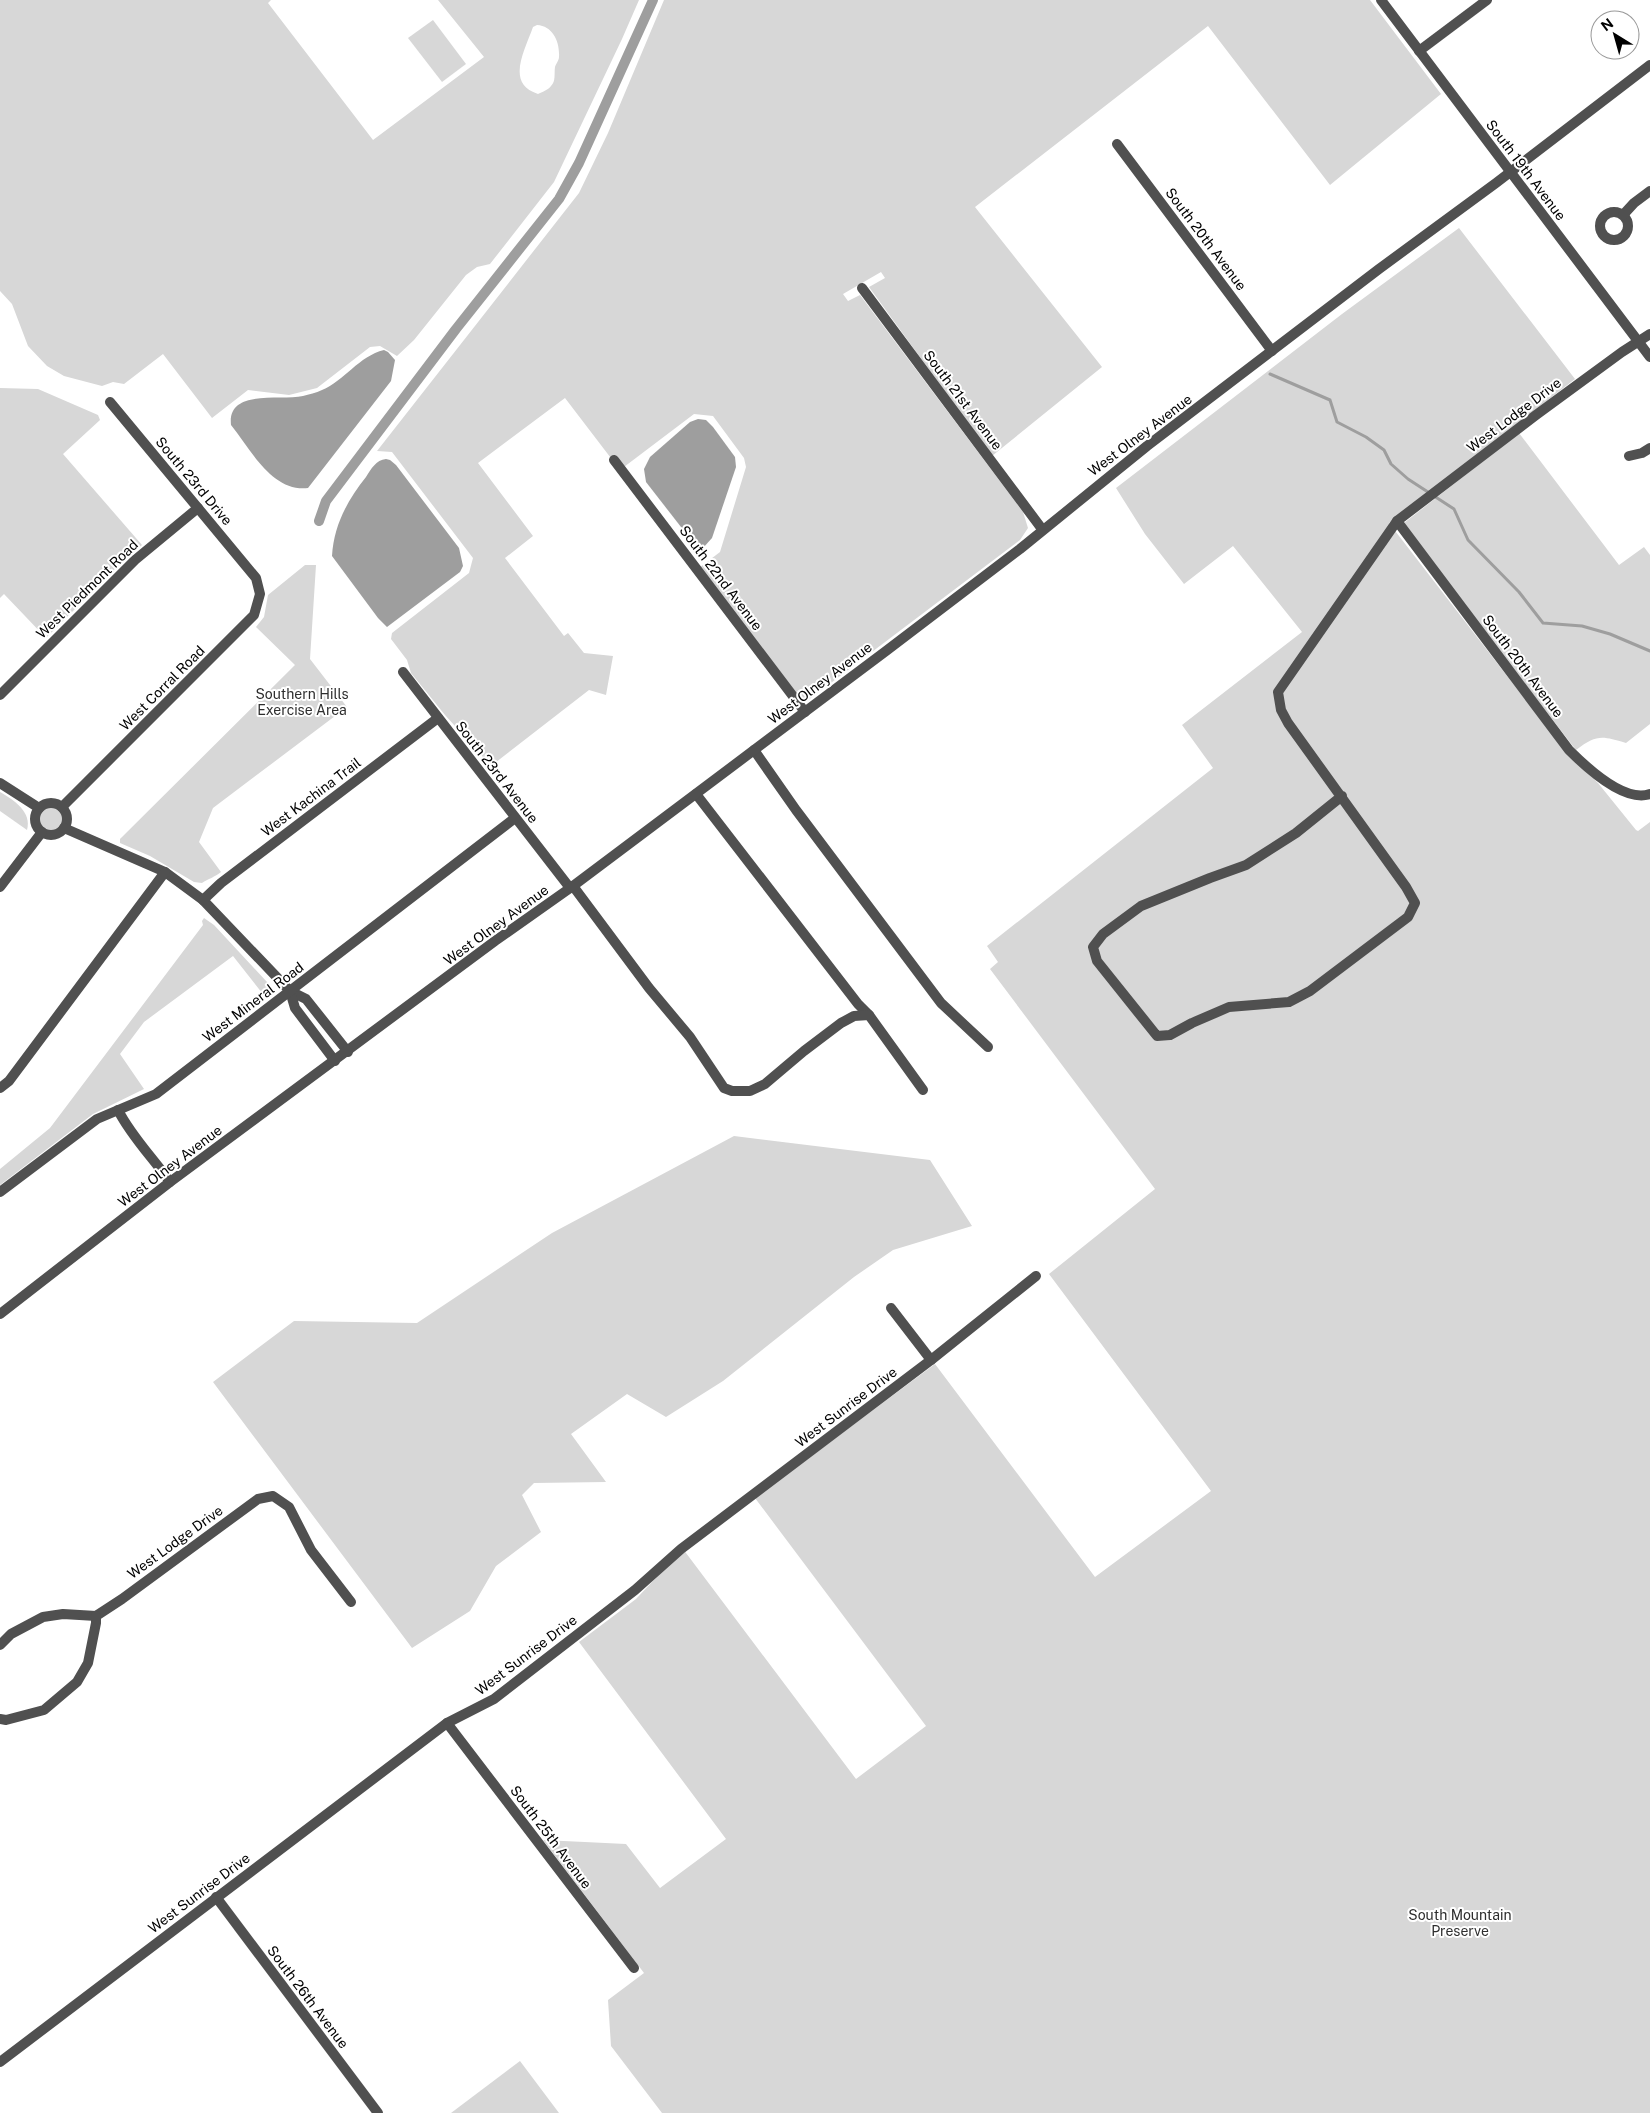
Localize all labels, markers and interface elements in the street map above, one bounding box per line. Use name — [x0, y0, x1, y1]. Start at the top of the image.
north arrow — [1590, 10, 1640, 60]
text: N — [1598, 15, 1616, 34]
street label: South 19th Avenue — [1483, 117, 1569, 223]
street label: South 20th Avenue — [1162, 185, 1250, 293]
street label: South 21st Avenue — [920, 347, 1006, 453]
street label: West Lodge Drive — [1464, 374, 1564, 456]
street label: West Olney Avenue — [1085, 391, 1195, 479]
street label: South 23rd Drive — [152, 434, 236, 528]
street label: South 22nd Avenue — [676, 523, 766, 634]
street label: West Piedmont Road — [33, 536, 141, 642]
street label: South 20th Avenue — [1479, 612, 1567, 720]
street label: West Olney Avenue — [765, 639, 875, 727]
street label: West Corral Road — [116, 642, 208, 734]
park label: Southern Hills Exercise Area — [255, 686, 349, 718]
street label: South 23rd Avenue — [452, 718, 542, 826]
street label: West Kachina Trail — [258, 754, 364, 840]
street label: West Olney Avenue — [441, 882, 552, 968]
street label: West Mineral Road — [199, 959, 307, 1045]
street label: West Olney Avenue — [115, 1122, 225, 1210]
street label: West Sunrise Drive — [792, 1364, 900, 1450]
street label: West Lodge Drive — [124, 1502, 226, 1582]
street label: West Sunrise Drive — [472, 1612, 580, 1698]
street label: South 25th Avenue — [507, 1782, 595, 1892]
street label: West Sunrise Drive — [145, 1850, 253, 1936]
park label: South Mountain Preserve — [1408, 1907, 1512, 1939]
street label: South 26th Avenue — [264, 1943, 352, 2052]

